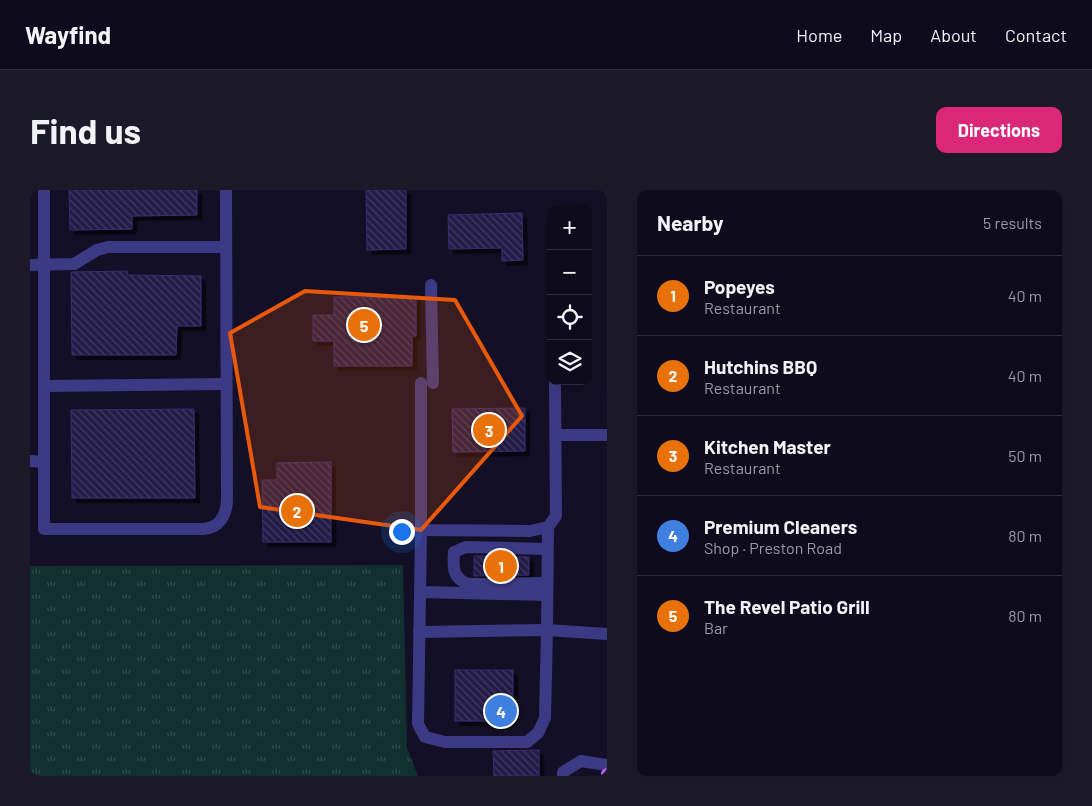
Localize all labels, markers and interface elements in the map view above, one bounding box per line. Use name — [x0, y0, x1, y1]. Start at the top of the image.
text: Wayfind — [25, 20, 111, 49]
text: Home — [796, 24, 842, 46]
text: Map — [870, 24, 902, 46]
text: About — [930, 24, 977, 46]
text: Contact — [1005, 24, 1067, 46]
button: Directions — [936, 107, 1062, 153]
text: Find us — [30, 109, 141, 151]
map controls — [547, 205, 592, 385]
button: + — [547, 205, 592, 250]
text: Nearby — [657, 210, 723, 235]
text: 5 results — [983, 213, 1042, 232]
button: − — [547, 250, 592, 295]
text: Popeyes — [704, 275, 775, 298]
text: 1 — [670, 286, 676, 305]
text: 40 m — [1008, 286, 1042, 305]
button: locate — [547, 295, 592, 340]
text: Restaurant — [704, 298, 781, 317]
pin: 5 — [348, 306, 380, 344]
button: layers — [547, 340, 592, 385]
text: Hutchins BBQ — [704, 355, 817, 378]
text: 2 — [669, 366, 677, 385]
text: 40 m — [1008, 366, 1042, 385]
text: Restaurant — [704, 378, 781, 397]
pin: 3 — [473, 411, 505, 449]
text: Kitchen Master — [704, 435, 831, 458]
text: 3 — [669, 446, 677, 465]
text: 50 m — [1008, 446, 1042, 465]
text: Restaurant — [704, 458, 781, 477]
pin: 2 — [281, 492, 313, 530]
text: Premium Cleaners — [704, 515, 857, 538]
your location — [389, 519, 415, 545]
text: 4 — [668, 526, 678, 545]
text: 80 m — [1008, 526, 1042, 545]
text: Shop · Preston Road — [704, 538, 842, 557]
pin: 1 — [485, 547, 517, 585]
text: The Revel Patio Grill — [704, 595, 870, 618]
text: 5 — [669, 606, 677, 625]
text: 80 m — [1008, 606, 1042, 625]
text: Bar — [704, 618, 728, 637]
pin: 4 — [485, 692, 517, 730]

